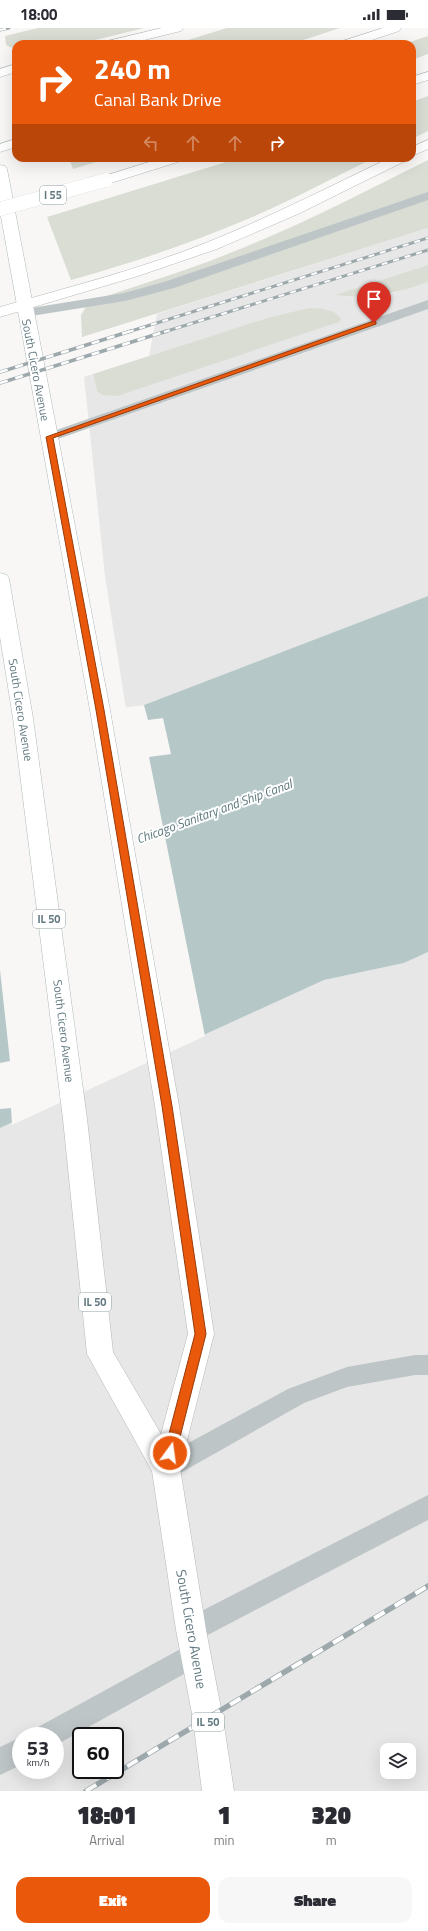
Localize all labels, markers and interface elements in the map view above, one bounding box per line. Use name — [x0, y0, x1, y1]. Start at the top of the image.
text: 18:00 — [20, 3, 57, 26]
text: 240 m — [94, 47, 171, 90]
icon: right — [28, 56, 80, 108]
text: Canal Bank Drive — [94, 86, 221, 113]
icon: left — [140, 132, 162, 154]
icon: ahead — [182, 132, 204, 154]
icon: ahead — [224, 132, 246, 154]
icon: right — [266, 132, 288, 154]
road number: I 55 — [40, 186, 66, 204]
pin — [357, 282, 391, 323]
icon: arrive — [363, 288, 385, 310]
street label: South Cicero Avenue — [17, 317, 55, 423]
street label: South Cicero Avenue — [4, 657, 38, 763]
water label: Chicago Sanitary and Ship Canal — [133, 773, 297, 849]
road number: IL 50 — [33, 910, 65, 928]
street label: South Cicero Avenue — [48, 979, 80, 1083]
road number: IL 50 — [79, 1293, 111, 1311]
position arrow — [149, 1432, 191, 1474]
street label: South Cicero Avenue — [171, 1568, 213, 1690]
road number: IL 50 — [192, 1713, 224, 1731]
speed limit sign: 60 — [72, 1727, 124, 1779]
text: 53 — [27, 1732, 49, 1763]
map controls — [380, 1743, 416, 1779]
button: layers — [380, 1743, 416, 1779]
text: km/h — [27, 1755, 49, 1770]
text: 18:01 — [77, 1797, 137, 1833]
text: 1 — [217, 1797, 231, 1833]
text: 320 — [311, 1797, 351, 1833]
text: Arrival — [89, 1830, 124, 1850]
text: min — [214, 1830, 234, 1850]
text: m — [326, 1830, 337, 1850]
button: Exit — [16, 1877, 210, 1923]
button: Share — [218, 1877, 412, 1923]

